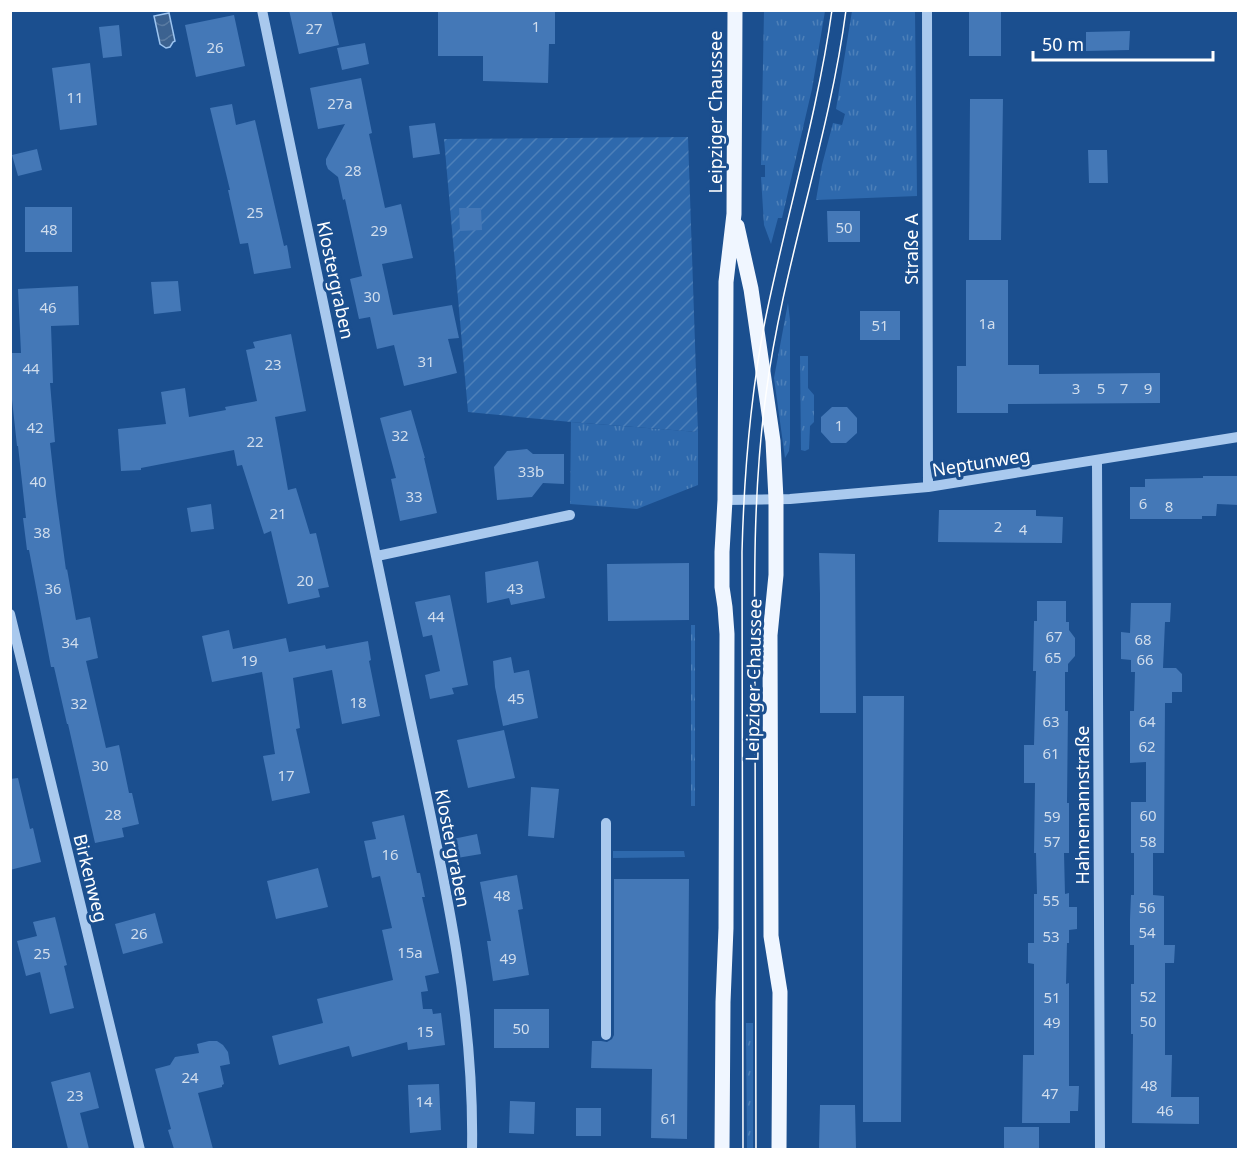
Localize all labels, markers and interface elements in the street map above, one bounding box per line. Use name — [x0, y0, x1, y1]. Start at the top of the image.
house number: 1 — [532, 16, 540, 36]
house number: 27 — [305, 18, 323, 38]
scale bar — [1033, 24, 1213, 62]
street label: Leipziger Chaussee — [703, 31, 727, 193]
text: 50 m — [1042, 32, 1084, 56]
house number: 26 — [206, 37, 224, 57]
house number: 11 — [66, 87, 84, 107]
house number: 27a — [327, 93, 353, 113]
house number: 28 — [344, 160, 362, 180]
house number: 25 — [246, 202, 264, 222]
street label: Straße A — [899, 213, 923, 285]
house number: 50 — [835, 217, 853, 237]
house number: 48 — [40, 219, 58, 239]
street label: Klostergraben — [312, 219, 360, 341]
house number: 29 — [370, 220, 388, 240]
house number: 30 — [363, 286, 381, 306]
house number: 46 — [39, 297, 57, 317]
house number: 1a — [979, 313, 996, 333]
house number: 51 — [871, 315, 889, 335]
house number: 31 — [417, 351, 435, 371]
house number: 23 — [264, 354, 282, 374]
house number: 44 — [22, 358, 40, 378]
house number: 3 — [1072, 378, 1080, 398]
house number: 5 — [1097, 378, 1105, 398]
house number: 7 — [1120, 378, 1128, 398]
house number: 9 — [1144, 378, 1152, 398]
house number: 1 — [835, 415, 843, 435]
house number: 42 — [26, 417, 44, 437]
house number: 32 — [391, 425, 409, 445]
house number: 22 — [246, 431, 264, 451]
street label: Neptunweg — [930, 442, 1032, 482]
house number: 33b — [518, 461, 544, 481]
house number: 40 — [29, 471, 47, 491]
house number: 33 — [405, 486, 423, 506]
house number: 6 — [1139, 493, 1147, 513]
house number: 8 — [1165, 496, 1173, 516]
house number: 21 — [269, 503, 287, 523]
house number: 2 — [994, 516, 1002, 536]
house number: 4 — [1019, 519, 1028, 539]
house number: 38 — [33, 522, 51, 542]
house number: 20 — [296, 570, 314, 590]
house number: 36 — [44, 578, 62, 598]
house number: 43 — [506, 578, 524, 598]
street label: Leipziger Chaussee — [740, 598, 766, 762]
house number: 44 — [427, 606, 445, 626]
house number: 67 — [1045, 626, 1063, 646]
house number: 68 — [1134, 629, 1152, 649]
house number: 34 — [61, 632, 79, 652]
house number: 65 — [1044, 647, 1062, 667]
house number: 66 — [1136, 649, 1154, 669]
house number: 19 — [240, 650, 258, 670]
house number: 45 — [507, 688, 525, 708]
house number: 18 — [349, 692, 367, 712]
house number: 32 — [70, 693, 88, 713]
house number: 63 — [1042, 711, 1060, 731]
house number: 64 — [1138, 711, 1156, 731]
street label: Hahnemannstraße — [1070, 726, 1094, 884]
house number: 62 — [1138, 736, 1156, 756]
house number: 61 — [1042, 743, 1060, 763]
house number: 30 — [91, 755, 109, 775]
house number: 17 — [277, 765, 295, 785]
street label: Klostergraben — [430, 787, 476, 909]
house number: 28 — [104, 804, 122, 824]
house number: 60 — [1139, 805, 1157, 825]
house number: 59 — [1043, 806, 1061, 826]
street label: Birkenweg — [68, 831, 114, 925]
house number: 57 — [1043, 831, 1061, 851]
house number: 58 — [1139, 831, 1157, 851]
house number: 16 — [381, 844, 399, 864]
house number: 48 — [493, 885, 511, 905]
house number: 55 — [1042, 890, 1060, 910]
house number: 56 — [1138, 897, 1156, 917]
house number: 54 — [1138, 922, 1156, 942]
house number: 26 — [130, 923, 148, 943]
house number: 53 — [1042, 926, 1060, 946]
house number: 15a — [397, 942, 423, 962]
house number: 25 — [33, 943, 51, 963]
house number: 49 — [499, 948, 517, 968]
house number: 52 — [1139, 986, 1157, 1006]
house number: 51 — [1043, 987, 1061, 1007]
house number: 50 — [1139, 1011, 1157, 1031]
house number: 49 — [1043, 1012, 1061, 1032]
house number: 50 — [512, 1018, 530, 1038]
house number: 15 — [416, 1021, 434, 1041]
house number: 24 — [181, 1067, 199, 1087]
house number: 48 — [1140, 1075, 1158, 1095]
house number: 47 — [1041, 1083, 1059, 1103]
house number: 23 — [66, 1085, 84, 1105]
house number: 14 — [415, 1091, 433, 1111]
house number: 46 — [1156, 1100, 1174, 1120]
house number: 61 — [660, 1108, 678, 1128]

